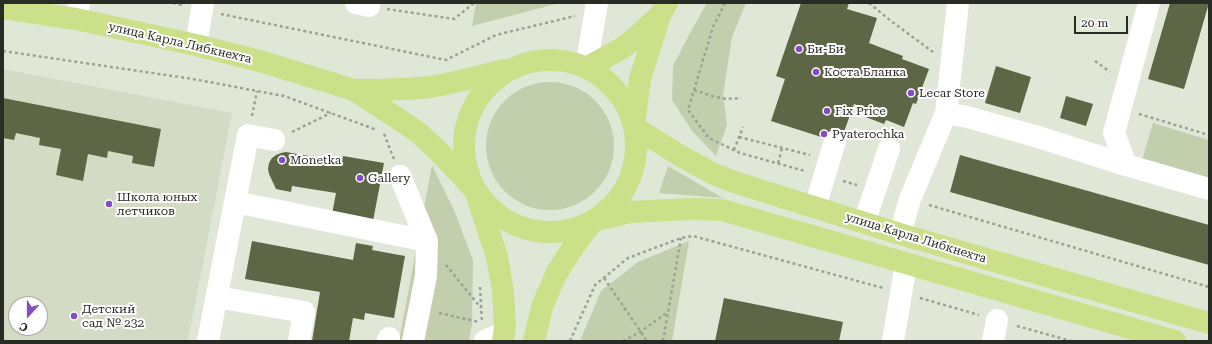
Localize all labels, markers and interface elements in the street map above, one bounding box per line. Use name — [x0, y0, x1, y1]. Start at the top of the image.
scale bar — [1076, 8, 1130, 34]
text: 20 m — [1081, 16, 1108, 30]
street label: улица Карла Либкнехта — [107, 20, 253, 66]
place label: Би-Би — [807, 42, 844, 56]
marker: Би-Би — [794, 44, 804, 54]
place label: Коста Бланка — [824, 65, 906, 79]
marker: Коста Бланка — [811, 67, 821, 77]
place label: Lecar Store — [919, 86, 985, 100]
marker: Lecar Store — [906, 88, 916, 98]
place label: Fix Price — [835, 104, 886, 118]
marker: Fix Price — [822, 106, 832, 116]
place label: Pyaterochka — [832, 127, 904, 141]
marker: Pyaterochka — [819, 129, 829, 139]
place label: Monetka — [290, 153, 341, 167]
marker: Monetka — [277, 155, 287, 165]
place label: Gallery — [368, 171, 410, 185]
marker: Gallery — [355, 173, 365, 183]
place label: Школа юных летчиков — [117, 190, 197, 218]
marker: Школа юных летчиков — [104, 199, 114, 209]
street label: улица Карла Либкнехта — [844, 210, 988, 266]
north arrow — [8, 296, 48, 336]
place label: Детский сад № 232 — [82, 302, 144, 330]
marker: Детский сад № 232 — [69, 311, 79, 321]
text: С — [18, 319, 30, 334]

